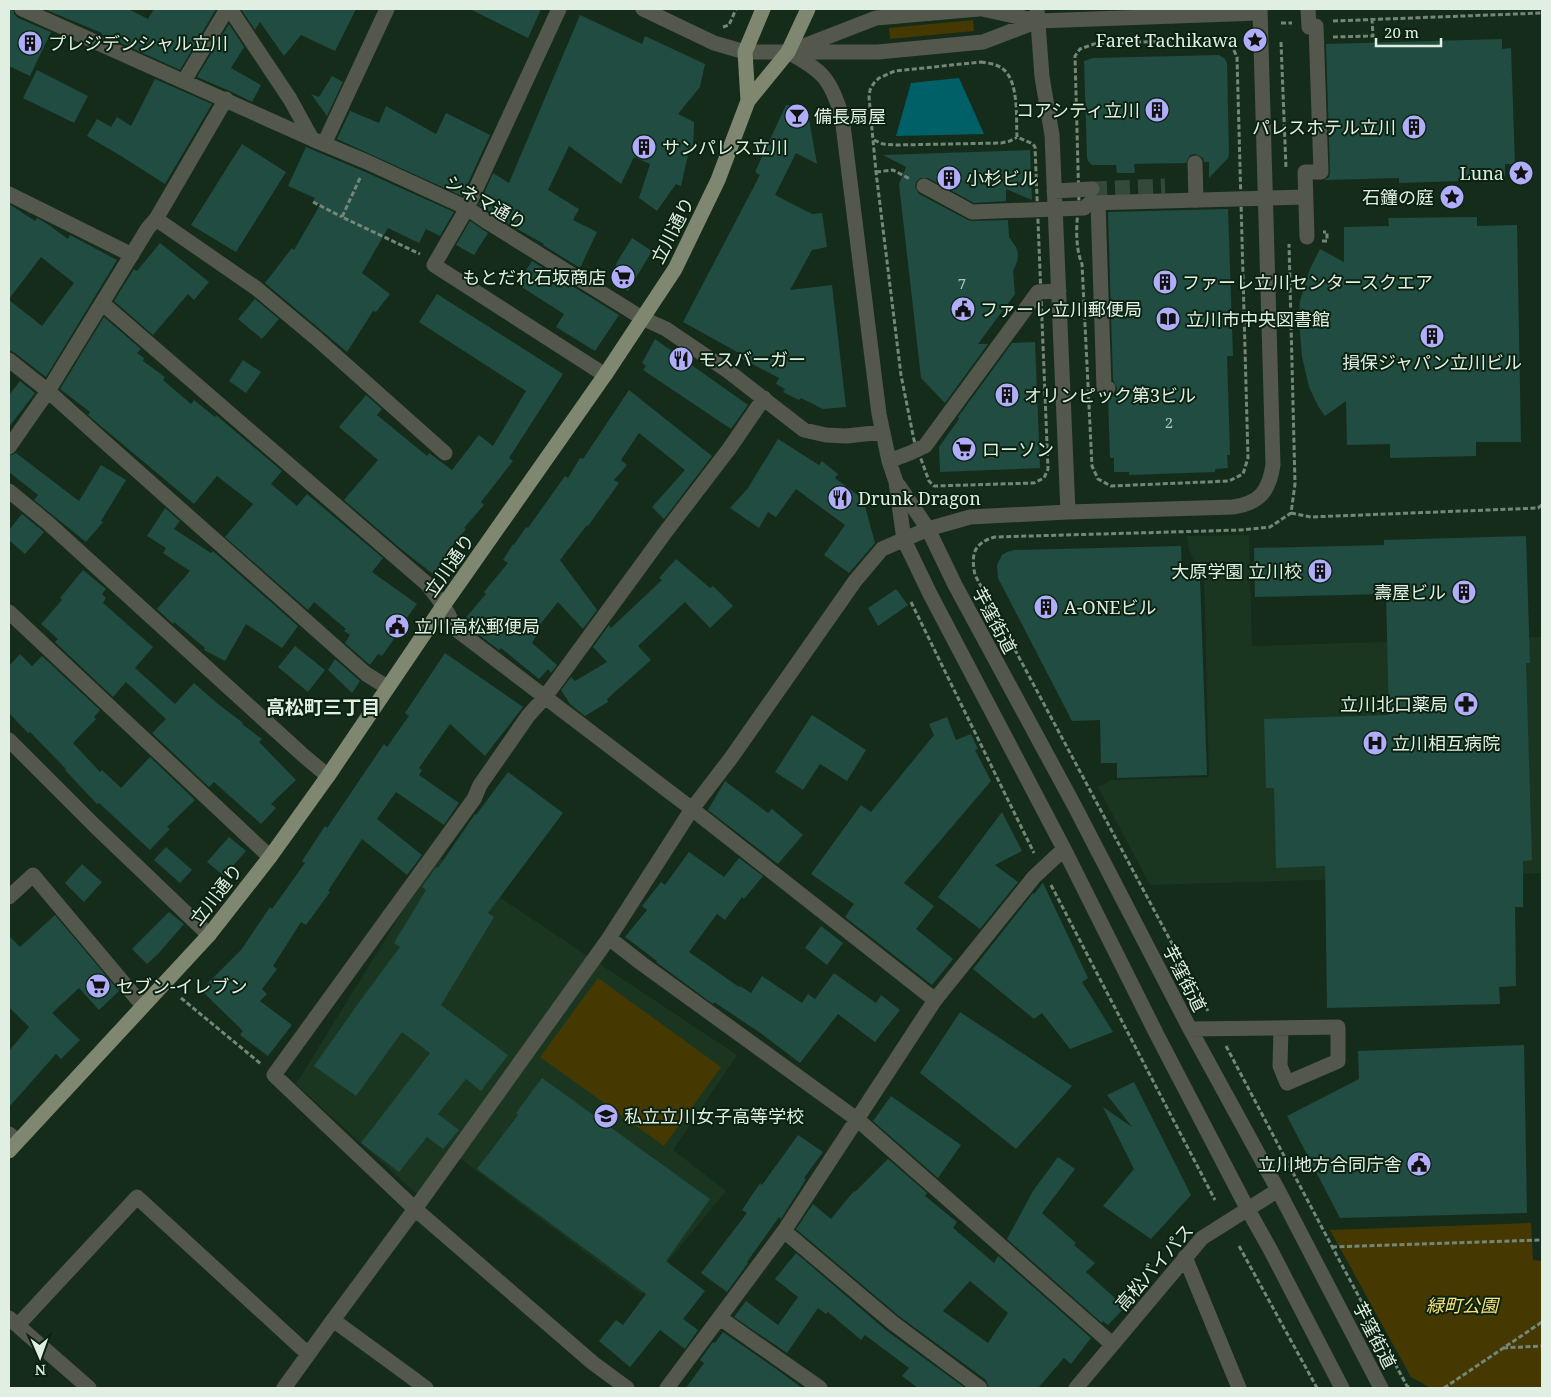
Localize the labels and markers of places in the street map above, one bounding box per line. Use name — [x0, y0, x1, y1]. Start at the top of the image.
place icon: Faret Tachikawa — [1242, 27, 1268, 53]
place label: Faret Tachikawa — [1096, 28, 1238, 52]
building icon: プレジデンシャル立川 — [17, 30, 43, 56]
place label: プレジデンシャル立川 — [48, 31, 228, 55]
building icon: コアシティ立川 — [1144, 97, 1170, 123]
place label: コアシティ立川 — [1016, 98, 1140, 122]
bar icon: 備長扇屋 — [784, 103, 810, 129]
place label: 備長扇屋 — [814, 104, 886, 128]
building icon: パレスホテル立川 — [1401, 114, 1427, 140]
place label: パレスホテル立川 — [1252, 115, 1396, 139]
building icon: サンパレス立川 — [631, 134, 657, 160]
place label: サンパレス立川 — [662, 135, 788, 159]
place icon: Luna — [1508, 160, 1534, 186]
place label: Luna — [1460, 161, 1504, 185]
building icon: 小杉ビル — [936, 165, 962, 191]
place label: 小杉ビル — [966, 166, 1038, 190]
place icon: 石鐘の庭 — [1439, 184, 1465, 210]
place label: 石鐘の庭 — [1362, 185, 1434, 209]
supermarket icon: もとだれ石坂商店 — [610, 264, 636, 290]
place label: もとだれ石坂商店 — [462, 265, 606, 289]
building icon: ファーレ立川センタースクエア — [1152, 269, 1178, 295]
place label: ファーレ立川センタースクエア — [1182, 270, 1433, 294]
public building icon: ファーレ立川郵便局 — [950, 296, 976, 322]
place label: ファーレ立川郵便局 — [980, 297, 1142, 321]
library icon: 立川市中央図書館 — [1155, 306, 1181, 332]
place label: 立川市中央図書館 — [1186, 307, 1330, 331]
building icon: 損保ジャパン立川ビル — [1419, 323, 1445, 349]
restaurant icon: モスバーガー — [668, 346, 694, 372]
place label: モスバーガー — [698, 347, 806, 371]
place label: 損保ジャパン立川ビル — [1342, 350, 1522, 374]
building icon: オリンピック第3ビル — [994, 382, 1020, 408]
place label: オリンピック第3ビル — [1024, 383, 1196, 407]
supermarket icon: ローソン — [951, 436, 977, 462]
place label: ローソン — [982, 437, 1054, 461]
restaurant icon: Drunk Dragon — [827, 485, 853, 511]
place label: Drunk Dragon — [858, 486, 981, 510]
building icon: 大原学園 立川校 — [1307, 558, 1333, 584]
place label: 大原学園 立川校 — [1171, 559, 1302, 583]
building icon: 壽屋ビル — [1451, 579, 1477, 605]
place label: 壽屋ビル — [1374, 580, 1446, 604]
building icon: A-ONEビル — [1033, 594, 1059, 620]
place label: A-ONEビル — [1064, 595, 1157, 619]
public building icon: 立川高松郵便局 — [384, 613, 410, 639]
place label: 立川高松郵便局 — [414, 614, 540, 638]
pharmacy icon: 立川北口薬局 — [1453, 691, 1479, 717]
place label: 立川北口薬局 — [1340, 692, 1448, 716]
hospital icon: 立川相互病院 — [1362, 730, 1388, 756]
place label: 立川相互病院 — [1392, 731, 1500, 755]
supermarket icon: セブン-イレブン — [85, 973, 111, 999]
place label: セブン-イレブン — [116, 974, 248, 998]
school or university icon: 私立立川女子高等学校 — [593, 1103, 619, 1129]
place label: 私立立川女子高等学校 — [624, 1104, 804, 1128]
public building icon: 立川地方合同庁舎 — [1406, 1151, 1432, 1177]
place label: 立川地方合同庁舎 — [1258, 1152, 1402, 1176]

